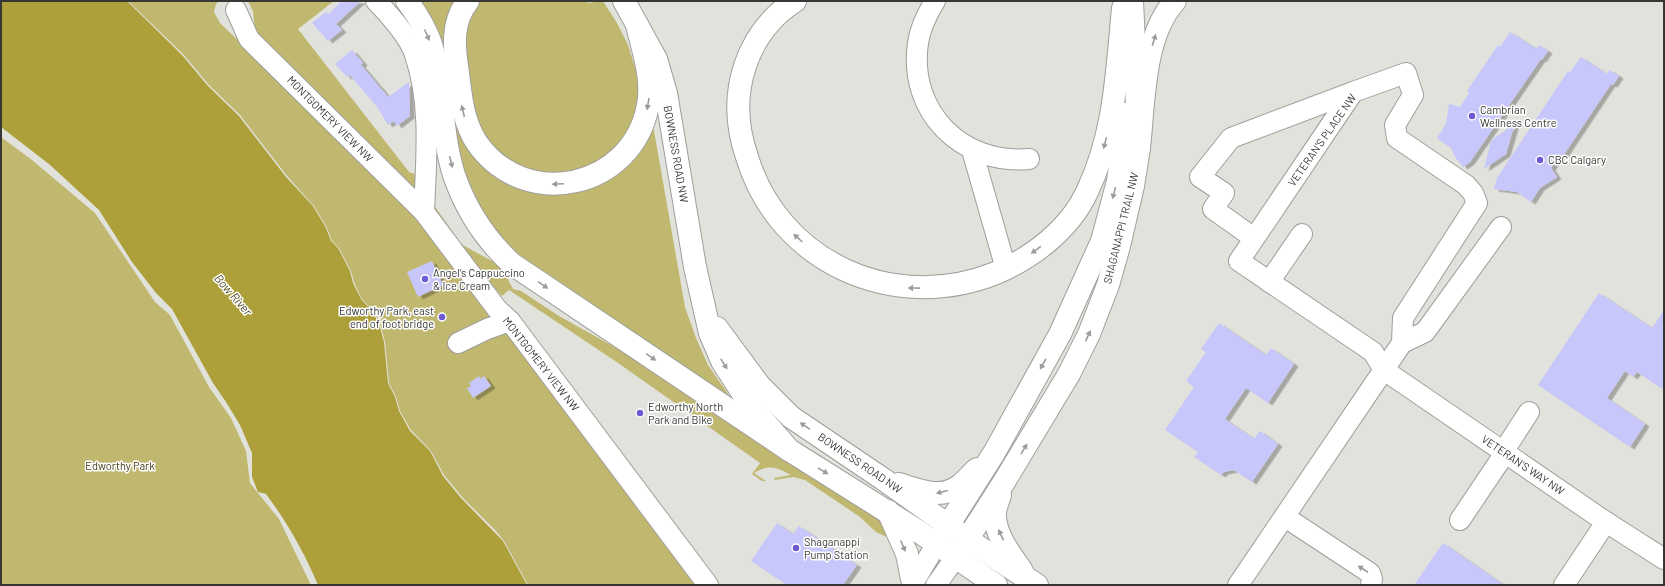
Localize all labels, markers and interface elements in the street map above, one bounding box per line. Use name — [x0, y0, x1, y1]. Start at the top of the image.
one-way arrow — [424, 29, 430, 41]
one-way arrow — [1151, 34, 1157, 46]
street label: MONTGOMERY VIEW NW — [285, 73, 376, 165]
street label: VETERAN'S PLACE NW — [1285, 91, 1359, 188]
one-way arrow — [644, 98, 650, 111]
place label: Cambrian Wellness Centre — [1480, 103, 1557, 129]
one-way arrow — [460, 104, 466, 117]
street label: BOWNESS ROAD NW — [662, 104, 692, 204]
marker: Cambrian Wellness Centre — [1467, 111, 1477, 121]
one-way arrow — [1102, 137, 1108, 150]
place label: CBC Calgary — [1548, 153, 1606, 166]
marker: CBC Calgary — [1535, 155, 1545, 165]
one-way arrow — [449, 156, 455, 168]
street label: SHAGANAPPI TRAIL NW — [1100, 171, 1141, 285]
one-way arrow — [551, 181, 564, 187]
one-way arrow — [1111, 187, 1117, 199]
one-way arrow — [793, 234, 802, 243]
one-way arrow — [1031, 246, 1041, 254]
place label: Angel's Cappuccino & Ice Cream — [433, 266, 525, 292]
water label: Bow River — [212, 271, 256, 318]
marker: Angel's Cappuccino & Ice Cream — [420, 274, 430, 284]
one-way arrow — [538, 281, 548, 289]
one-way arrow — [907, 285, 920, 291]
place label: Edworthy Park, east end of foot bridge — [339, 304, 434, 330]
marker: Edworthy Park, east end of foot bridge — [437, 312, 447, 322]
street label: MONTGOMERY VIEW NW — [501, 314, 582, 414]
one-way arrow — [1085, 330, 1091, 341]
one-way arrow — [646, 353, 656, 361]
one-way arrow — [1040, 358, 1047, 370]
one-way arrow — [720, 359, 728, 369]
place label: Edworthy North Park and Bike — [648, 400, 723, 426]
marker: Edworthy North Park and Bike — [635, 408, 645, 418]
one-way arrow — [800, 422, 810, 430]
street label: BOWNESS ROAD NW — [816, 430, 905, 496]
street label: VETERAN'S WAY NW — [1479, 432, 1568, 497]
one-way arrow — [1020, 443, 1027, 455]
park label: Edworthy Park — [85, 459, 155, 472]
one-way arrow — [817, 467, 829, 474]
one-way arrow — [935, 489, 947, 495]
one-way arrow — [998, 529, 1004, 541]
place label: Shaganappi Pump Station — [804, 535, 869, 561]
one-way arrow — [901, 541, 907, 553]
marker: Shaganappi Pump Station — [791, 543, 801, 553]
one-way arrow — [1358, 565, 1369, 573]

